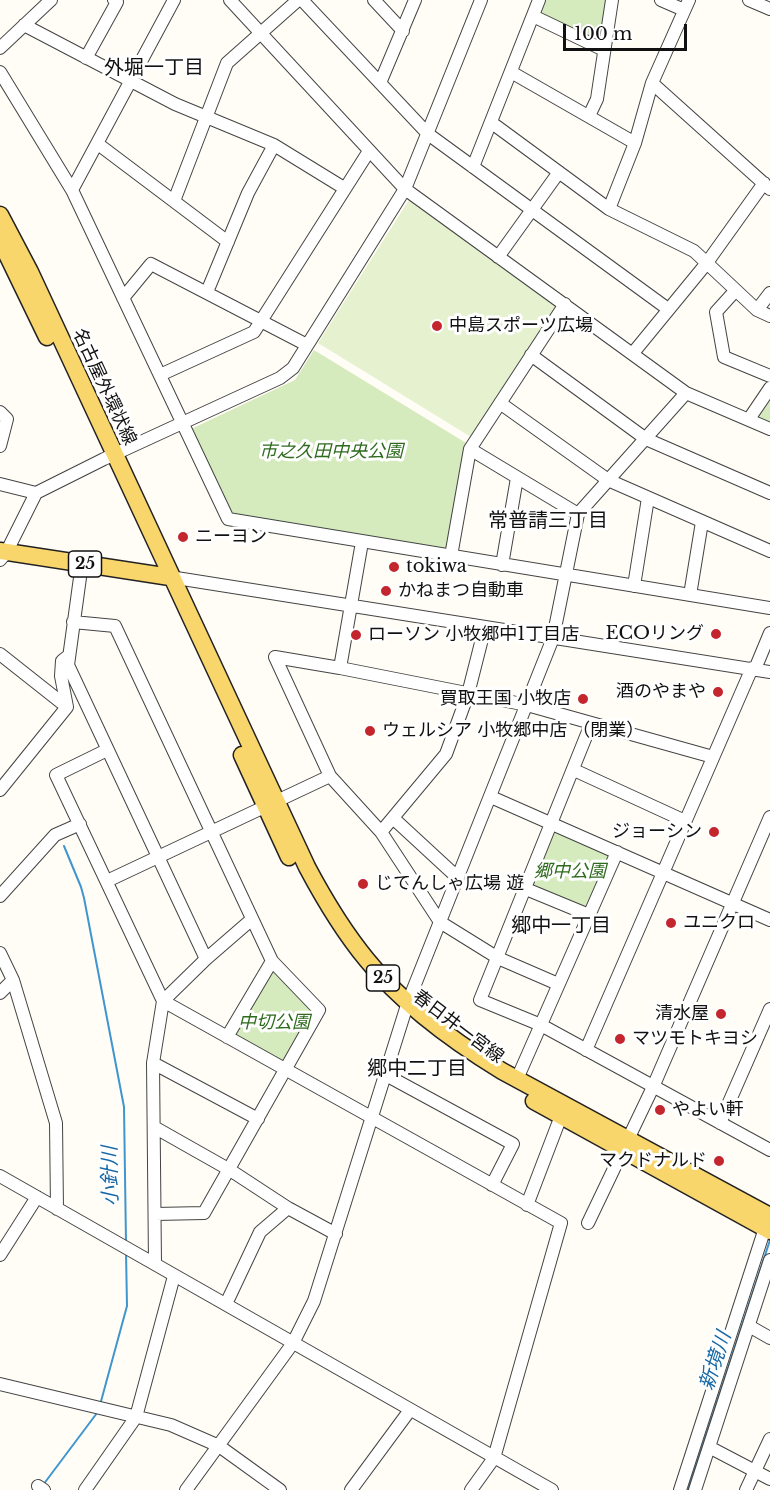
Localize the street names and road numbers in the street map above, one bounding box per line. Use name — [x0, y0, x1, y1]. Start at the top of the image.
street label: 名古屋外環状線 — [68, 325, 140, 449]
road number: 25 — [68, 551, 101, 577]
road number: 25 — [366, 965, 400, 991]
street label: 春日井一宮線 — [408, 986, 508, 1068]

